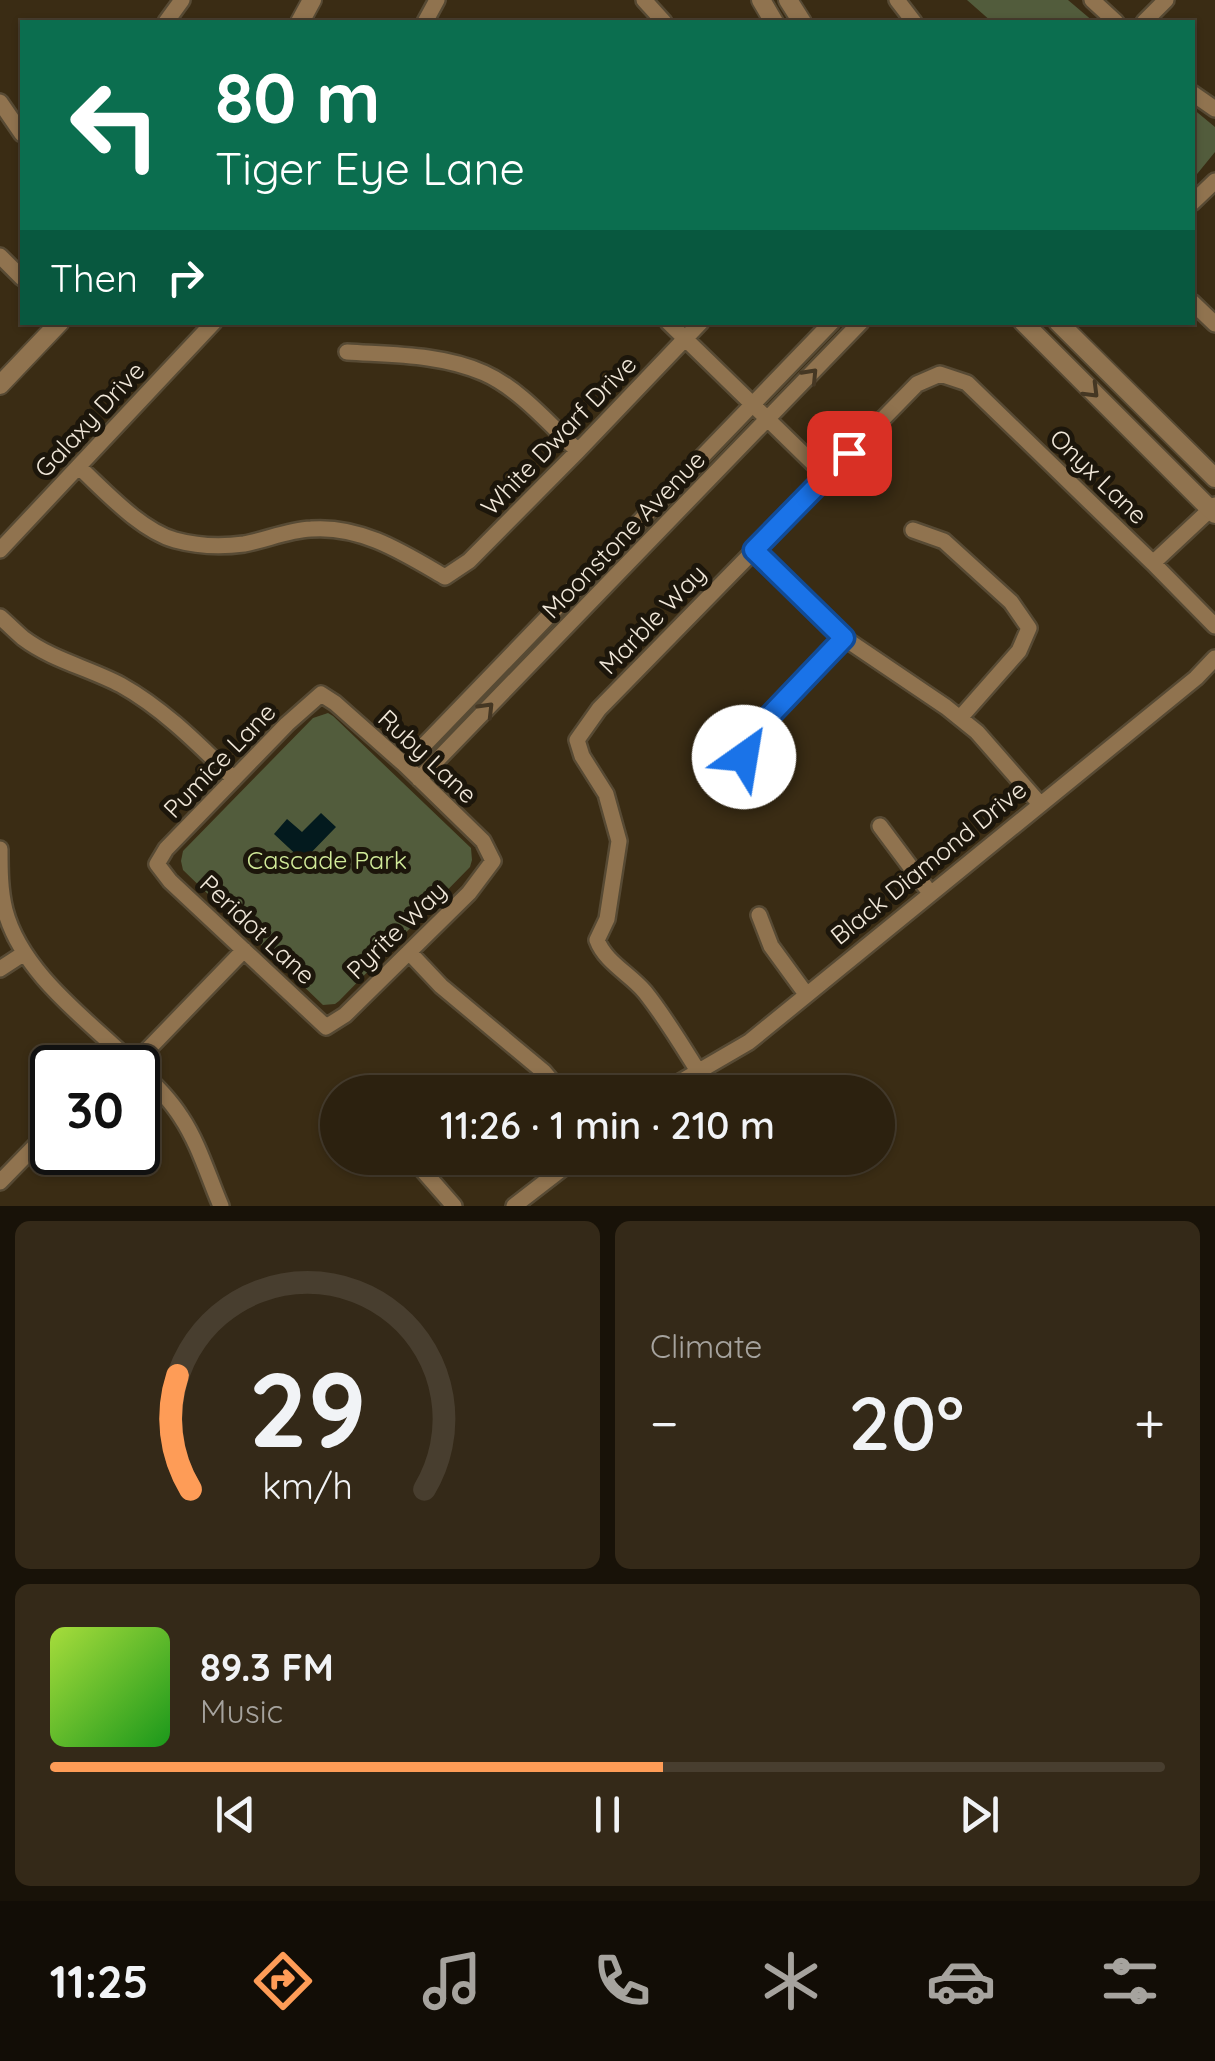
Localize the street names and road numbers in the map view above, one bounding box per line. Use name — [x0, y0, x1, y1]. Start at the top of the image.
street label: White Dwarf Drive — [474, 348, 642, 522]
street label: Galaxy Drive — [28, 355, 150, 483]
street label: Onyx Lane — [1044, 422, 1154, 530]
street label: Moonstone Avenue — [535, 444, 711, 624]
street label: Marble Way — [592, 558, 712, 680]
street label: Pumice Lane — [156, 696, 282, 824]
street label: Ruby Lane — [372, 702, 484, 810]
street label: Black Diamond Drive — [824, 773, 1032, 951]
street label: Peridot Lane — [194, 868, 322, 990]
street label: Pyrite Way — [340, 875, 452, 985]

